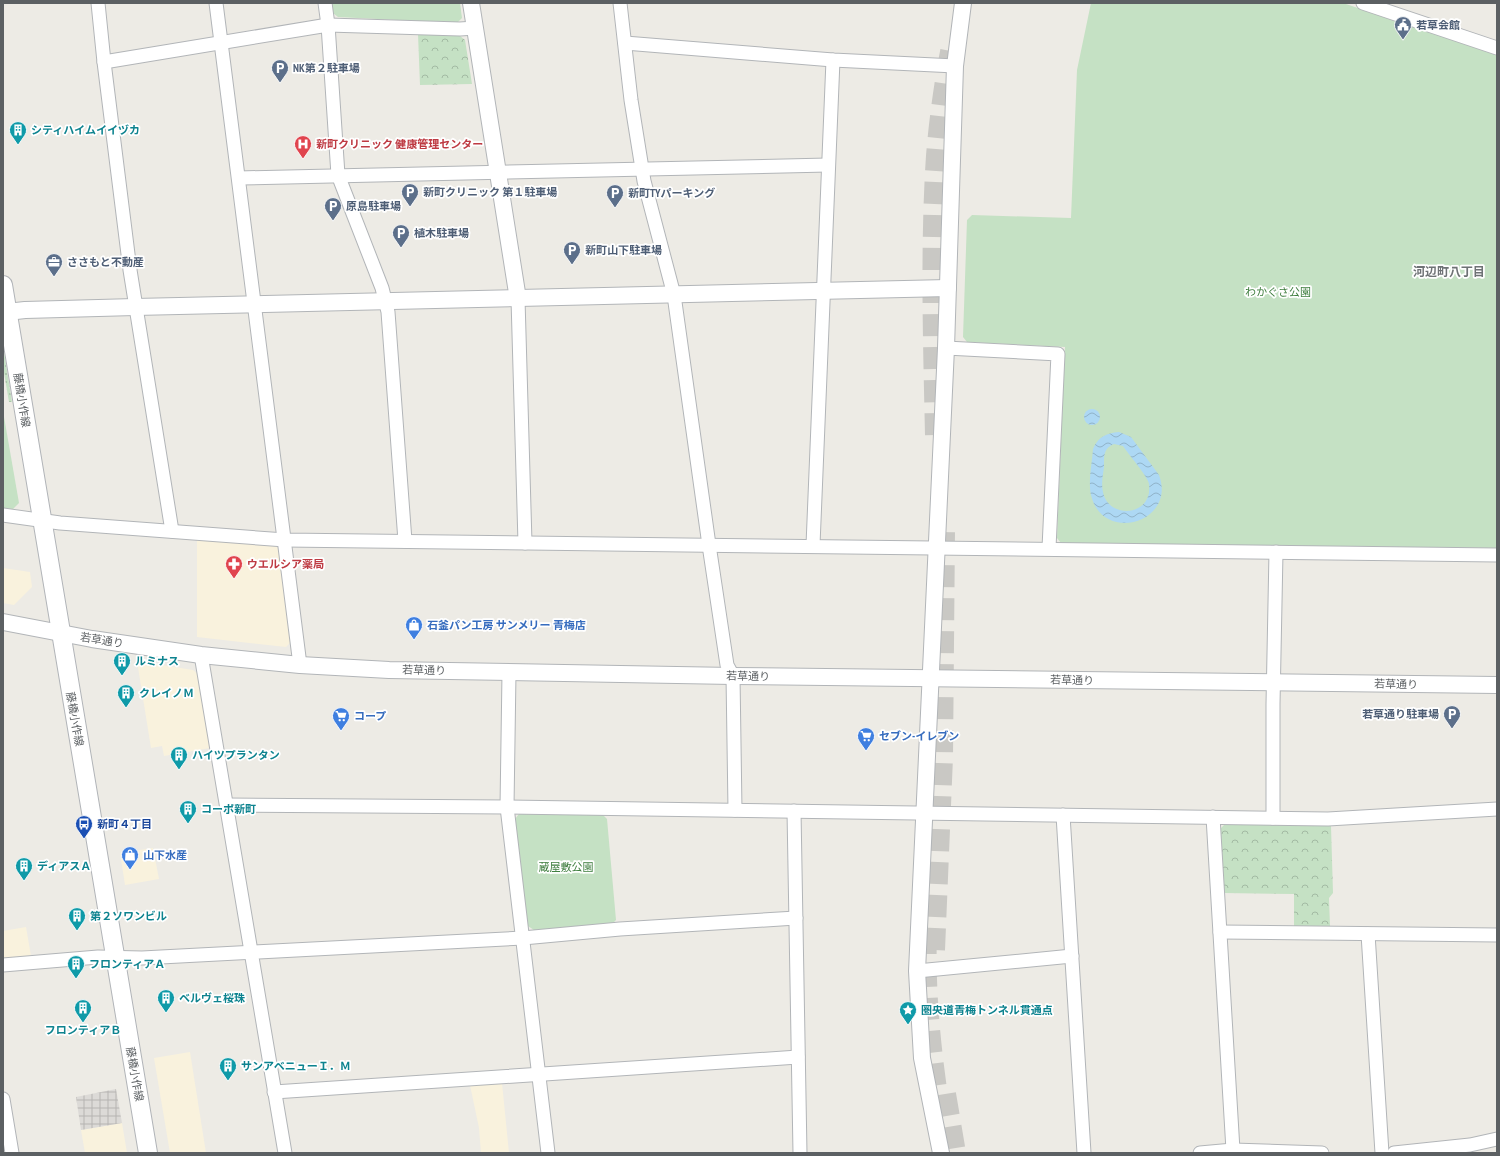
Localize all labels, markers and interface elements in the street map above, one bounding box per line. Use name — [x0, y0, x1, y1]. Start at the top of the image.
public building icon: 若草会館 — [1393, 15, 1413, 40]
place label: 若草会館 — [1416, 18, 1460, 32]
parking icon: NK第２駐車場 — [270, 58, 290, 83]
place label: NK第２駐車場 — [293, 61, 360, 75]
building icon: シティハイムイイヅカ — [8, 120, 28, 145]
place label: シティハイムイイヅカ — [31, 123, 140, 137]
hospital icon: 新町クリニック 健康管理センター — [293, 134, 313, 159]
place label: 新町クリニック 健康管理センター — [316, 137, 483, 151]
parking icon: 新町クリニック 第１駐車場 — [400, 182, 420, 207]
parking icon: 新町TYパーキング — [605, 183, 625, 208]
place label: 新町クリニック 第１駐車場 — [423, 185, 557, 199]
place label: 新町TYパーキング — [628, 186, 715, 200]
parking icon: 原島駐車場 — [323, 196, 343, 221]
place label: 原島駐車場 — [346, 199, 401, 213]
parking icon: 植木駐車場 — [391, 223, 411, 248]
place label: 植木駐車場 — [414, 226, 469, 240]
parking icon: 新町山下駐車場 — [562, 240, 582, 265]
place label: 新町山下駐車場 — [585, 243, 662, 257]
office icon: ささもと不動産 — [44, 252, 64, 277]
place label: ささもと不動産 — [67, 255, 144, 269]
district label: 河辺町八丁目 — [1413, 264, 1485, 279]
park label: わかぐさ公園 — [1245, 285, 1311, 299]
street label: 藤橋小作線 — [11, 372, 33, 428]
pharmacy icon: ウエルシア薬局 — [224, 554, 244, 579]
place label: ウエルシア薬局 — [247, 557, 324, 571]
shop icon: 石釜パン工房 サンメリー 青梅店 — [404, 615, 424, 640]
place label: 石釜パン工房 サンメリー 青梅店 — [427, 618, 586, 632]
street label: 若草通り — [79, 630, 125, 650]
building icon: ルミナス — [112, 651, 132, 676]
place label: ルミナス — [135, 654, 179, 668]
street label: 若草通り — [402, 663, 446, 677]
street label: 若草通り — [726, 669, 770, 683]
street label: 若草通り — [1050, 673, 1094, 687]
street label: 若草通り — [1374, 677, 1418, 691]
building icon: クレイノＭ — [116, 683, 136, 708]
place label: クレイノＭ — [139, 686, 194, 700]
street label: 藤橋小作線 — [63, 691, 87, 747]
parking icon: 若草通り駐車場 — [1442, 704, 1462, 729]
supermarket icon: コープ — [331, 706, 351, 731]
place label: 若草通り駐車場 — [1362, 707, 1439, 721]
place label: コープ — [354, 709, 386, 723]
supermarket icon: セブン-イレブン — [856, 726, 876, 751]
place label: セブン-イレブン — [879, 729, 959, 743]
building icon: ハイツプランタン — [169, 745, 189, 770]
place label: ハイツプランタン — [192, 748, 280, 762]
building icon: コーポ新町 — [178, 799, 198, 824]
place label: コーポ新町 — [201, 802, 256, 816]
bus stop icon: 新町４丁目 — [74, 814, 94, 839]
place label: 新町４丁目 — [97, 817, 152, 831]
shop icon: 山下水産 — [120, 845, 140, 870]
place label: 山下水産 — [143, 848, 187, 862]
building icon: ディアスＡ — [14, 856, 34, 881]
place label: ディアスＡ — [37, 859, 91, 873]
park label: 蔵屋敷公園 — [539, 860, 594, 874]
building icon: 第２ソワンビル — [67, 906, 87, 931]
place label: 第２ソワンビル — [90, 909, 167, 923]
building icon: フロンティアＡ — [66, 954, 86, 979]
place label: フロンティアＡ — [89, 957, 165, 971]
building icon: ベルヴェ桜珠 — [156, 988, 176, 1013]
place label: ベルヴェ桜珠 — [179, 991, 245, 1005]
building icon: フロンティアＢ — [73, 998, 93, 1023]
place icon: 圏央道青梅トンネル貫通点 — [898, 1000, 918, 1025]
place label: 圏央道青梅トンネル貫通点 — [921, 1003, 1053, 1017]
place label: フロンティアＢ — [45, 1023, 121, 1037]
street label: 藤橋小作線 — [123, 1046, 147, 1102]
building icon: サンアベニューＩ．Ｍ — [218, 1056, 238, 1081]
place label: サンアベニューＩ．Ｍ — [241, 1059, 351, 1073]

